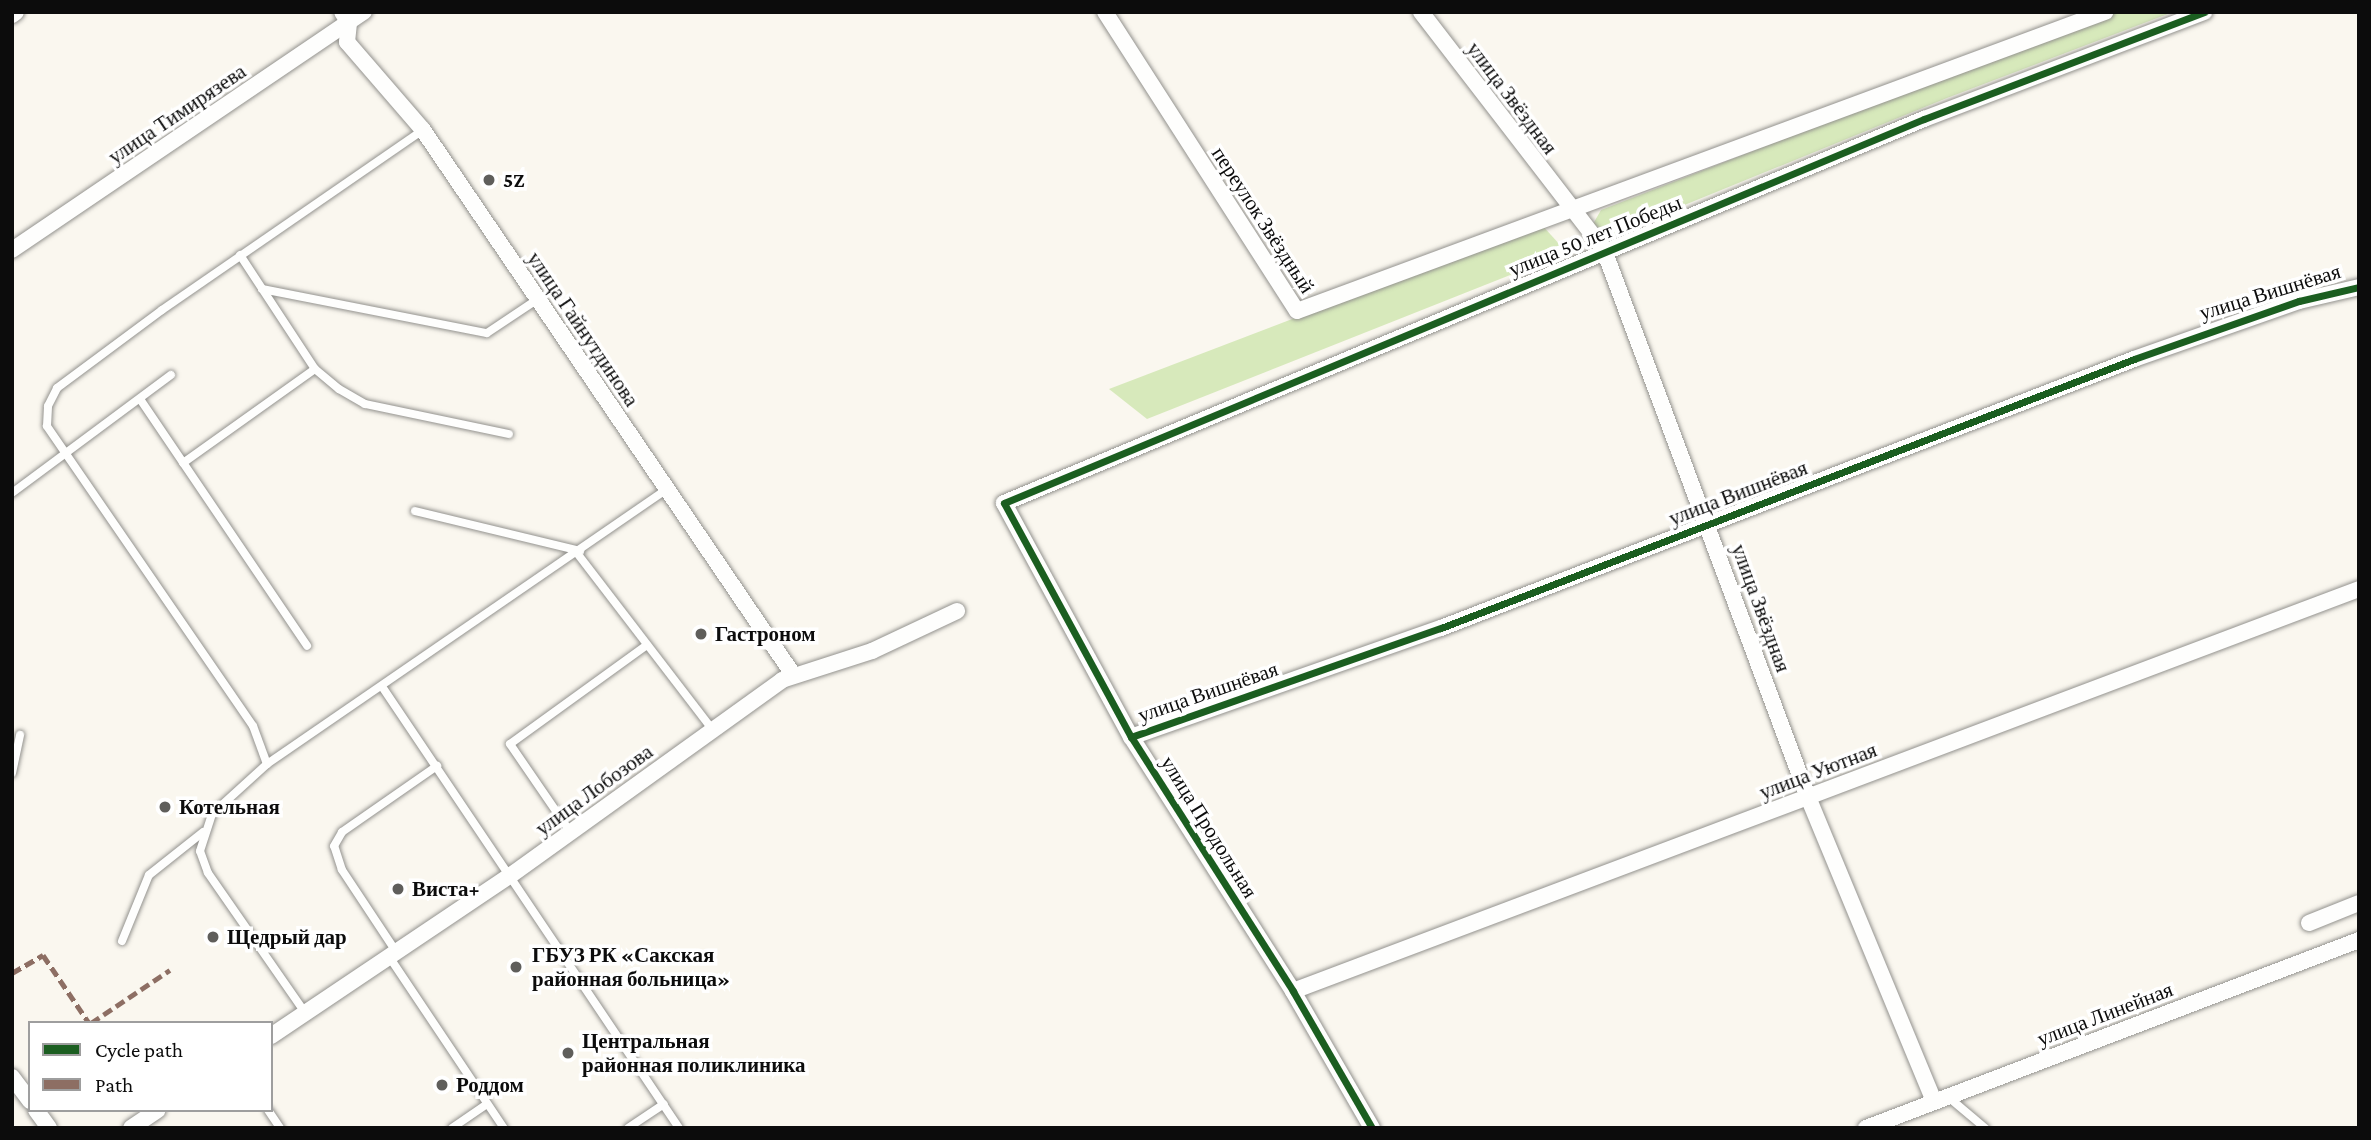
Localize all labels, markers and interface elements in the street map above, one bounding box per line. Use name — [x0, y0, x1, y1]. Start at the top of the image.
street label: улица Звёздная — [1462, 37, 1562, 159]
street label: улица Тимирязева — [103, 59, 251, 169]
street label: переулок Звёздный — [1206, 142, 1320, 298]
place label: 5Z — [503, 167, 525, 193]
marker: 5Z — [481, 172, 497, 188]
street label: улица 50 лет Победы — [1505, 190, 1685, 282]
street label: улица Гайнутдинова — [522, 247, 644, 411]
street label: улица Вишнёвая — [2196, 259, 2344, 325]
street label: улица Вишнёвая — [1665, 455, 1811, 531]
street label: улица Звёздная — [1726, 541, 1796, 675]
place label: Гастроном — [715, 621, 816, 647]
marker: Гастроном — [693, 626, 709, 642]
street label: улица Вишнёвая — [1135, 656, 1281, 728]
street label: улица Уютная — [1756, 737, 1880, 805]
street label: улица Лобозова — [530, 739, 658, 841]
street label: улица Продольная — [1155, 751, 1263, 903]
place label: Котельная — [179, 794, 280, 820]
marker: Котельная — [157, 799, 173, 815]
place label: Виста+ — [412, 876, 480, 902]
marker: Виста+ — [390, 881, 406, 897]
place label: Щедрый дар — [227, 924, 347, 950]
marker: Щедрый дар — [205, 929, 221, 945]
place label: ГБУЗ РК «Сакская районная больница» — [532, 942, 730, 992]
marker: ГБУЗ РК «Сакская районная больница» — [506, 957, 526, 977]
street label: улица Линейная — [2034, 977, 2176, 1051]
legend — [28, 1021, 273, 1112]
place label: Центральная районная поликлиника — [582, 1028, 806, 1078]
text: Cycle path — [95, 1038, 183, 1062]
marker: Центральная районная поликлиника — [560, 1045, 576, 1061]
place label: Роддом — [456, 1072, 524, 1098]
text: Path — [95, 1073, 133, 1097]
marker: Роддом — [434, 1077, 450, 1093]

